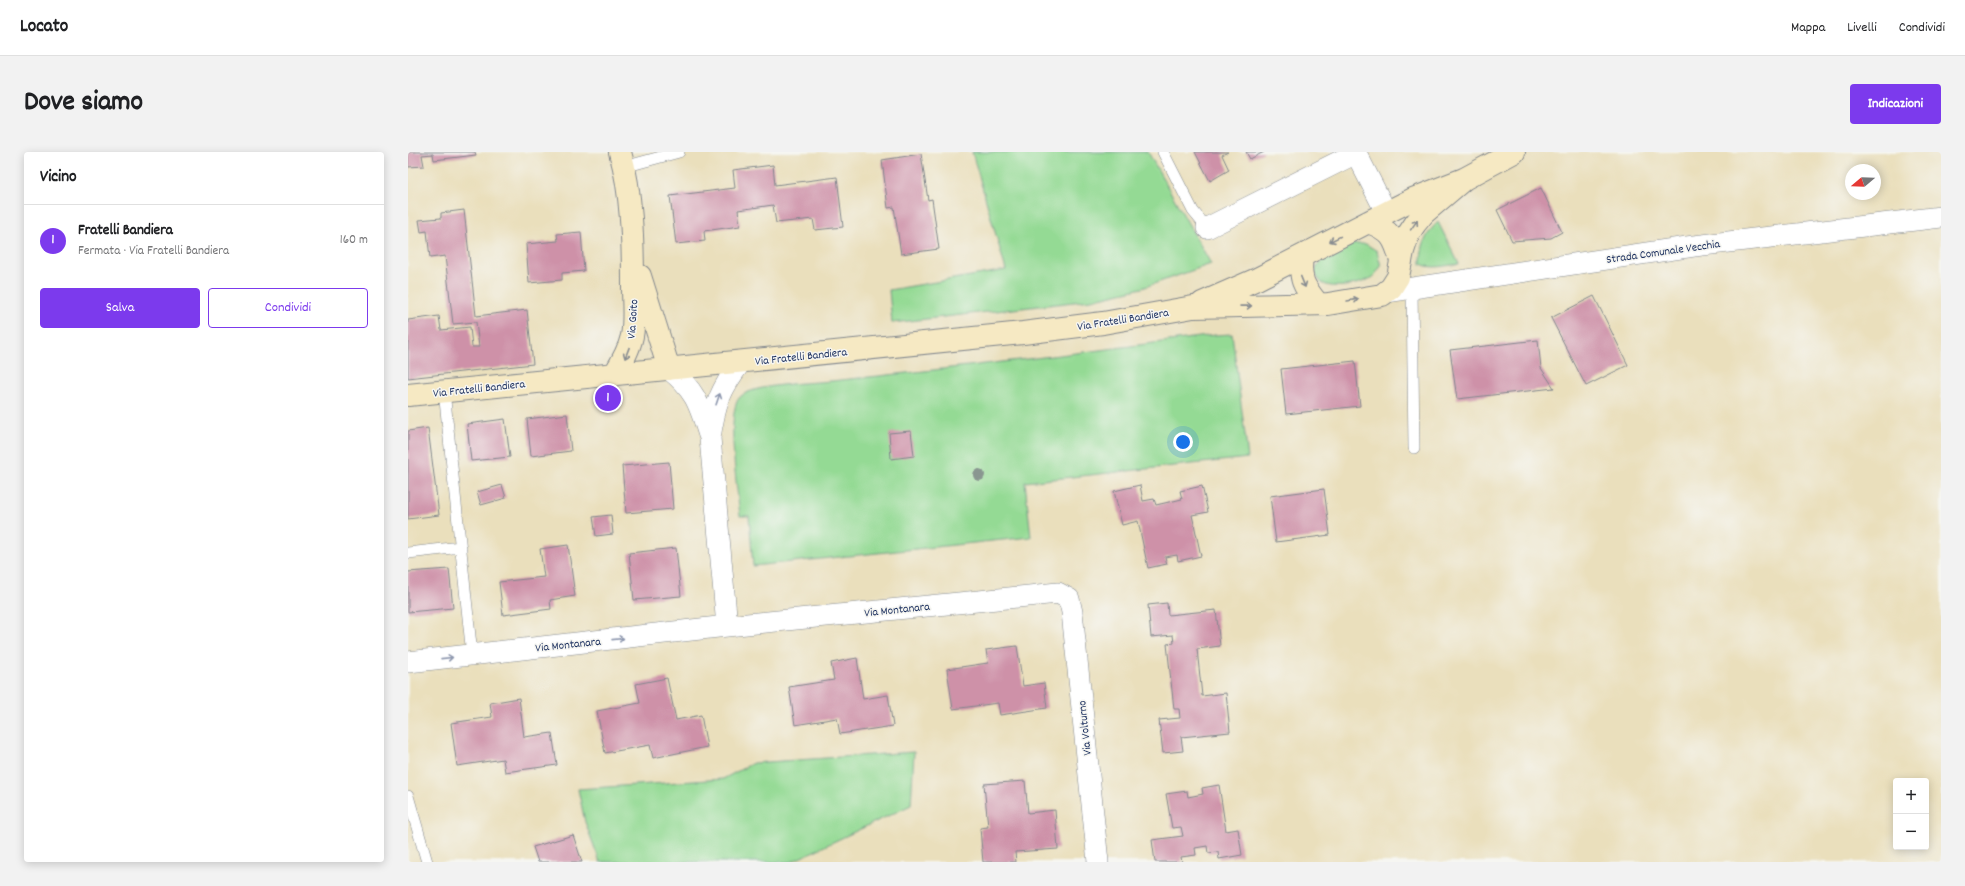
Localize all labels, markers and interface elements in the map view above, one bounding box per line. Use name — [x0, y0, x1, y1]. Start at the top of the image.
text: Locato — [20, 14, 68, 41]
text: Mappa — [1791, 18, 1825, 38]
text: Livelli — [1847, 18, 1877, 38]
text: Condividi — [1899, 18, 1945, 38]
text: Dove siamo — [24, 84, 143, 124]
button: Indicazioni — [1850, 84, 1941, 124]
north arrow — [1845, 164, 1881, 200]
text: Vicino — [40, 166, 77, 190]
text: Fratelli Bandiera — [78, 220, 173, 242]
one-way arrow — [1410, 220, 1418, 231]
text: 1 — [52, 231, 54, 250]
text: 160 m — [340, 231, 368, 250]
one-way arrow — [1330, 236, 1342, 243]
street label: Strada Comunale Vecchia — [1605, 236, 1721, 269]
text: Fermata · Via Fratelli Bandiera — [78, 242, 229, 261]
one-way arrow — [1300, 276, 1308, 288]
button: Salva — [40, 288, 200, 328]
button: Condividi — [208, 288, 368, 328]
one-way arrow — [1346, 296, 1359, 304]
street label: Via Goito — [624, 299, 643, 340]
one-way arrow — [1239, 302, 1252, 310]
street label: Via Fratelli Bandiera — [1076, 305, 1170, 336]
street label: Via Fratelli Bandiera — [754, 344, 848, 371]
one-way arrow — [622, 346, 630, 358]
street label: Via Fratelli Bandiera — [432, 376, 526, 403]
pin: 1 — [595, 383, 621, 413]
one-way arrow — [715, 393, 722, 406]
your location — [1173, 432, 1193, 452]
street label: Via Montanara — [864, 599, 931, 622]
street label: Via Montanara — [535, 634, 602, 657]
one-way arrow — [611, 635, 624, 643]
one-way arrow — [440, 654, 453, 661]
street label: Via Volturno — [1074, 699, 1097, 756]
map controls — [1893, 778, 1929, 850]
button: + — [1893, 778, 1929, 814]
button: − — [1893, 814, 1929, 850]

